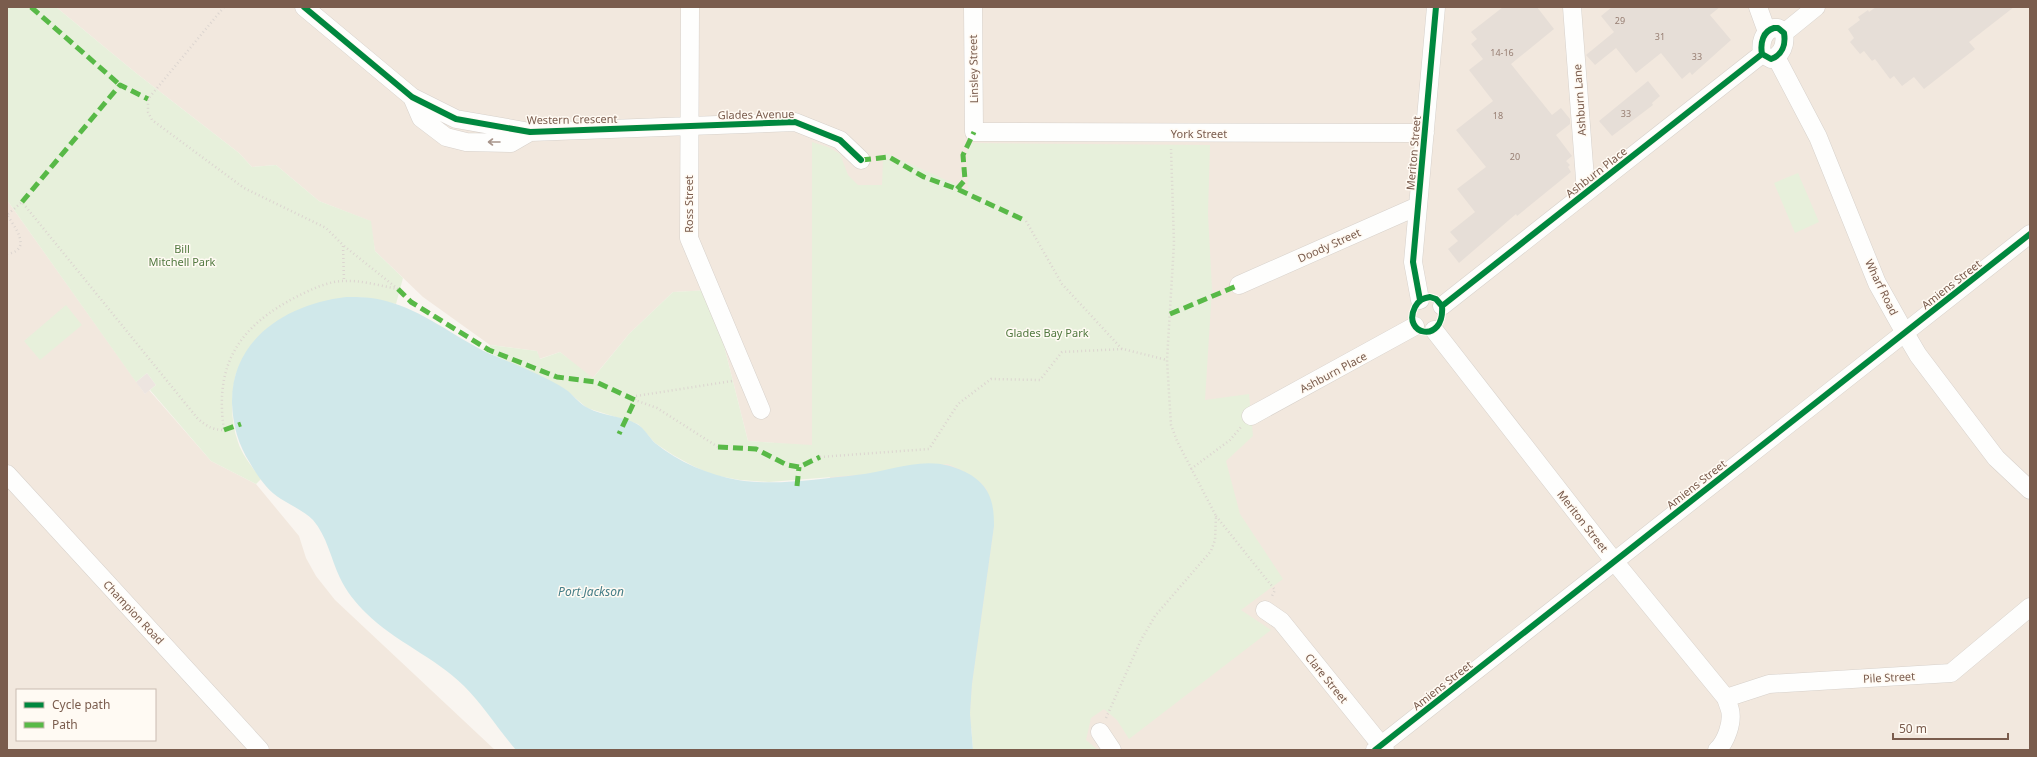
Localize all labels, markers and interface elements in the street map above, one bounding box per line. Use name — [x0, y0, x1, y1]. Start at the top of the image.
house number: 29 — [1615, 14, 1625, 27]
house number: 31 — [1655, 30, 1665, 43]
street label: Linsley Street — [965, 35, 981, 103]
house number: 14-16 — [1490, 46, 1514, 59]
house number: 33 — [1692, 50, 1702, 63]
street label: Ashburn Lane — [1569, 64, 1589, 136]
street label: Glades Avenue — [717, 106, 795, 122]
house number: 33 — [1621, 107, 1631, 120]
house number: 18 — [1493, 109, 1503, 122]
street label: Western Crescent — [526, 111, 618, 127]
street label: Meriton Street — [1402, 115, 1424, 191]
street label: York Street — [1171, 126, 1227, 141]
one-way arrow — [488, 138, 501, 146]
street label: Ashburn Place — [1562, 143, 1630, 201]
house number: 20 — [1510, 150, 1520, 163]
street label: Ross Street — [681, 175, 696, 233]
street label: Doody Street — [1295, 224, 1363, 266]
park label: Bill Mitchell Park — [149, 241, 216, 269]
street label: Wharf Road — [1862, 256, 1902, 318]
street label: Amiens Street — [1918, 256, 1984, 312]
park label: Glades Bay Park — [1005, 325, 1089, 340]
street label: Ashburn Place — [1297, 348, 1369, 396]
street label: Amiens Street — [1663, 456, 1729, 512]
street label: Meriton Street — [1554, 487, 1612, 555]
street label: Champion Road — [100, 577, 168, 647]
water label: Port Jackson — [558, 583, 624, 600]
street label: Clare Street — [1302, 650, 1352, 706]
street label: Amiens Street — [1409, 657, 1475, 713]
street label: Pile Street — [1863, 668, 1915, 686]
legend — [16, 689, 156, 741]
text: Cycle path — [52, 696, 110, 713]
scale bar — [1893, 715, 2008, 741]
text: Path — [52, 716, 78, 733]
text: 50 m — [1899, 720, 1927, 737]

